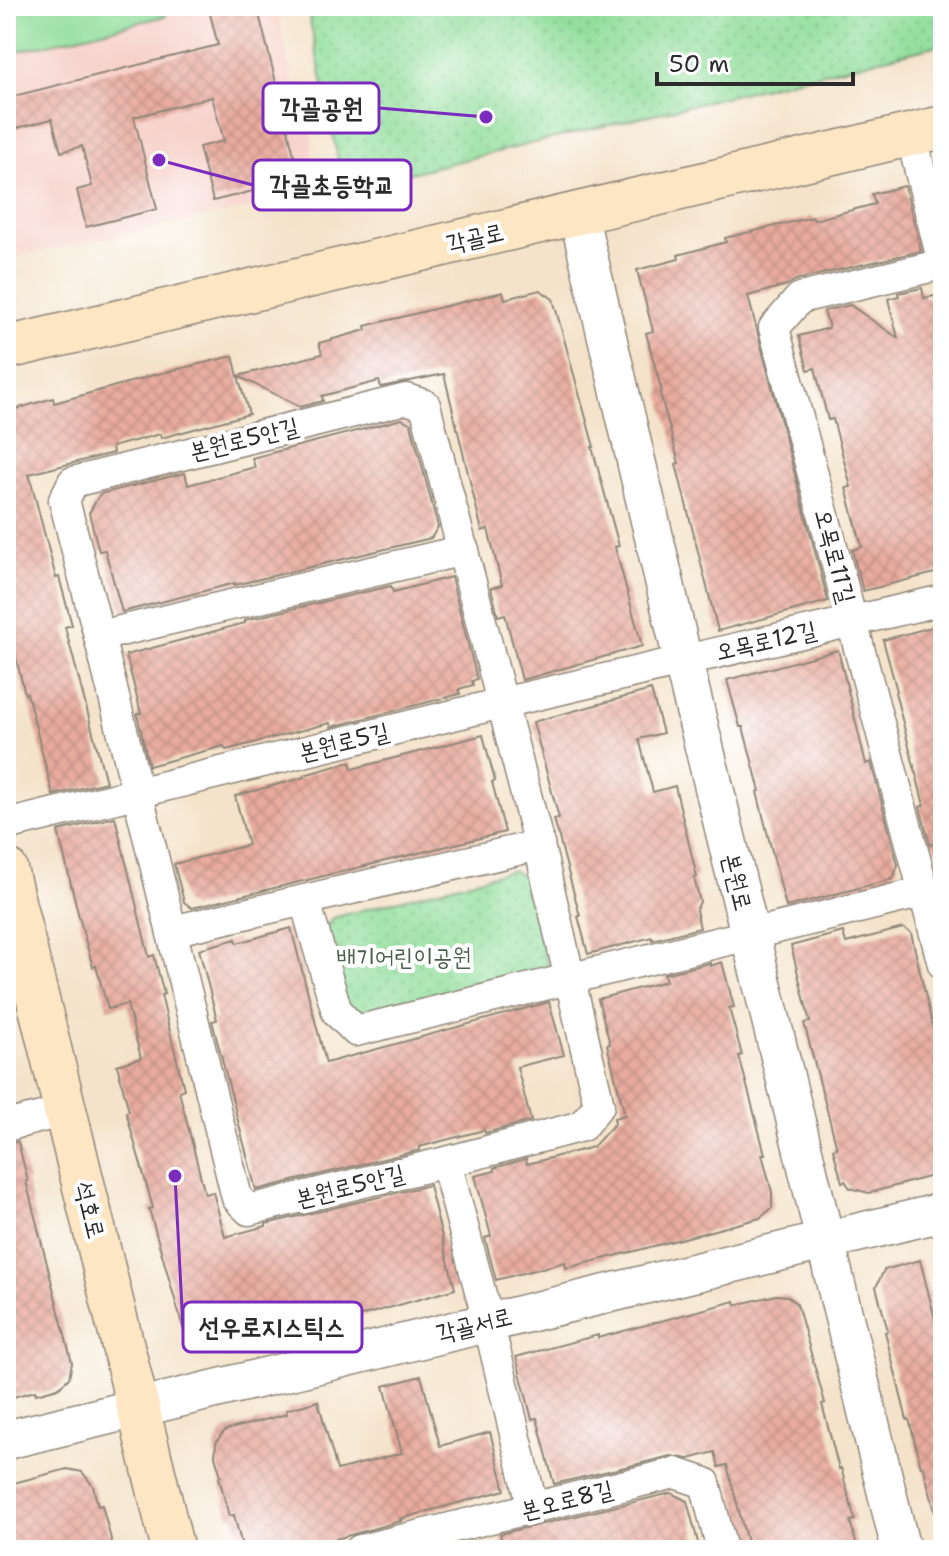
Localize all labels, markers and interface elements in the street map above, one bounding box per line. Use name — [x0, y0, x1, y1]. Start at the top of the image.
scale bar — [657, 36, 853, 86]
text: 50 m — [669, 48, 729, 80]
callout: 각골공원 — [263, 83, 379, 133]
text: 각골공원 — [279, 90, 363, 125]
callout: 각골초등학교 — [253, 160, 411, 210]
text: 각골초등학교 — [269, 167, 395, 202]
street label: 각골로 — [443, 216, 507, 260]
street label: 본원로5안길 — [186, 410, 302, 468]
street label: 오목로11길 — [807, 505, 863, 607]
street label: 오목로12길 — [712, 614, 820, 668]
street label: 본원로5길 — [296, 715, 392, 769]
street label: 본원로 — [714, 850, 760, 914]
park label: 배기어린이공원 — [336, 941, 472, 973]
street label: 본원로5안길 — [292, 1157, 408, 1215]
street label: 석호로 — [67, 1178, 113, 1242]
street label: 각골서로 — [433, 1300, 515, 1350]
callout: 선우로지스틱스 — [183, 1302, 362, 1352]
text: 선우로지스틱스 — [199, 1309, 345, 1344]
street label: 본오로8길 — [517, 1473, 617, 1527]

